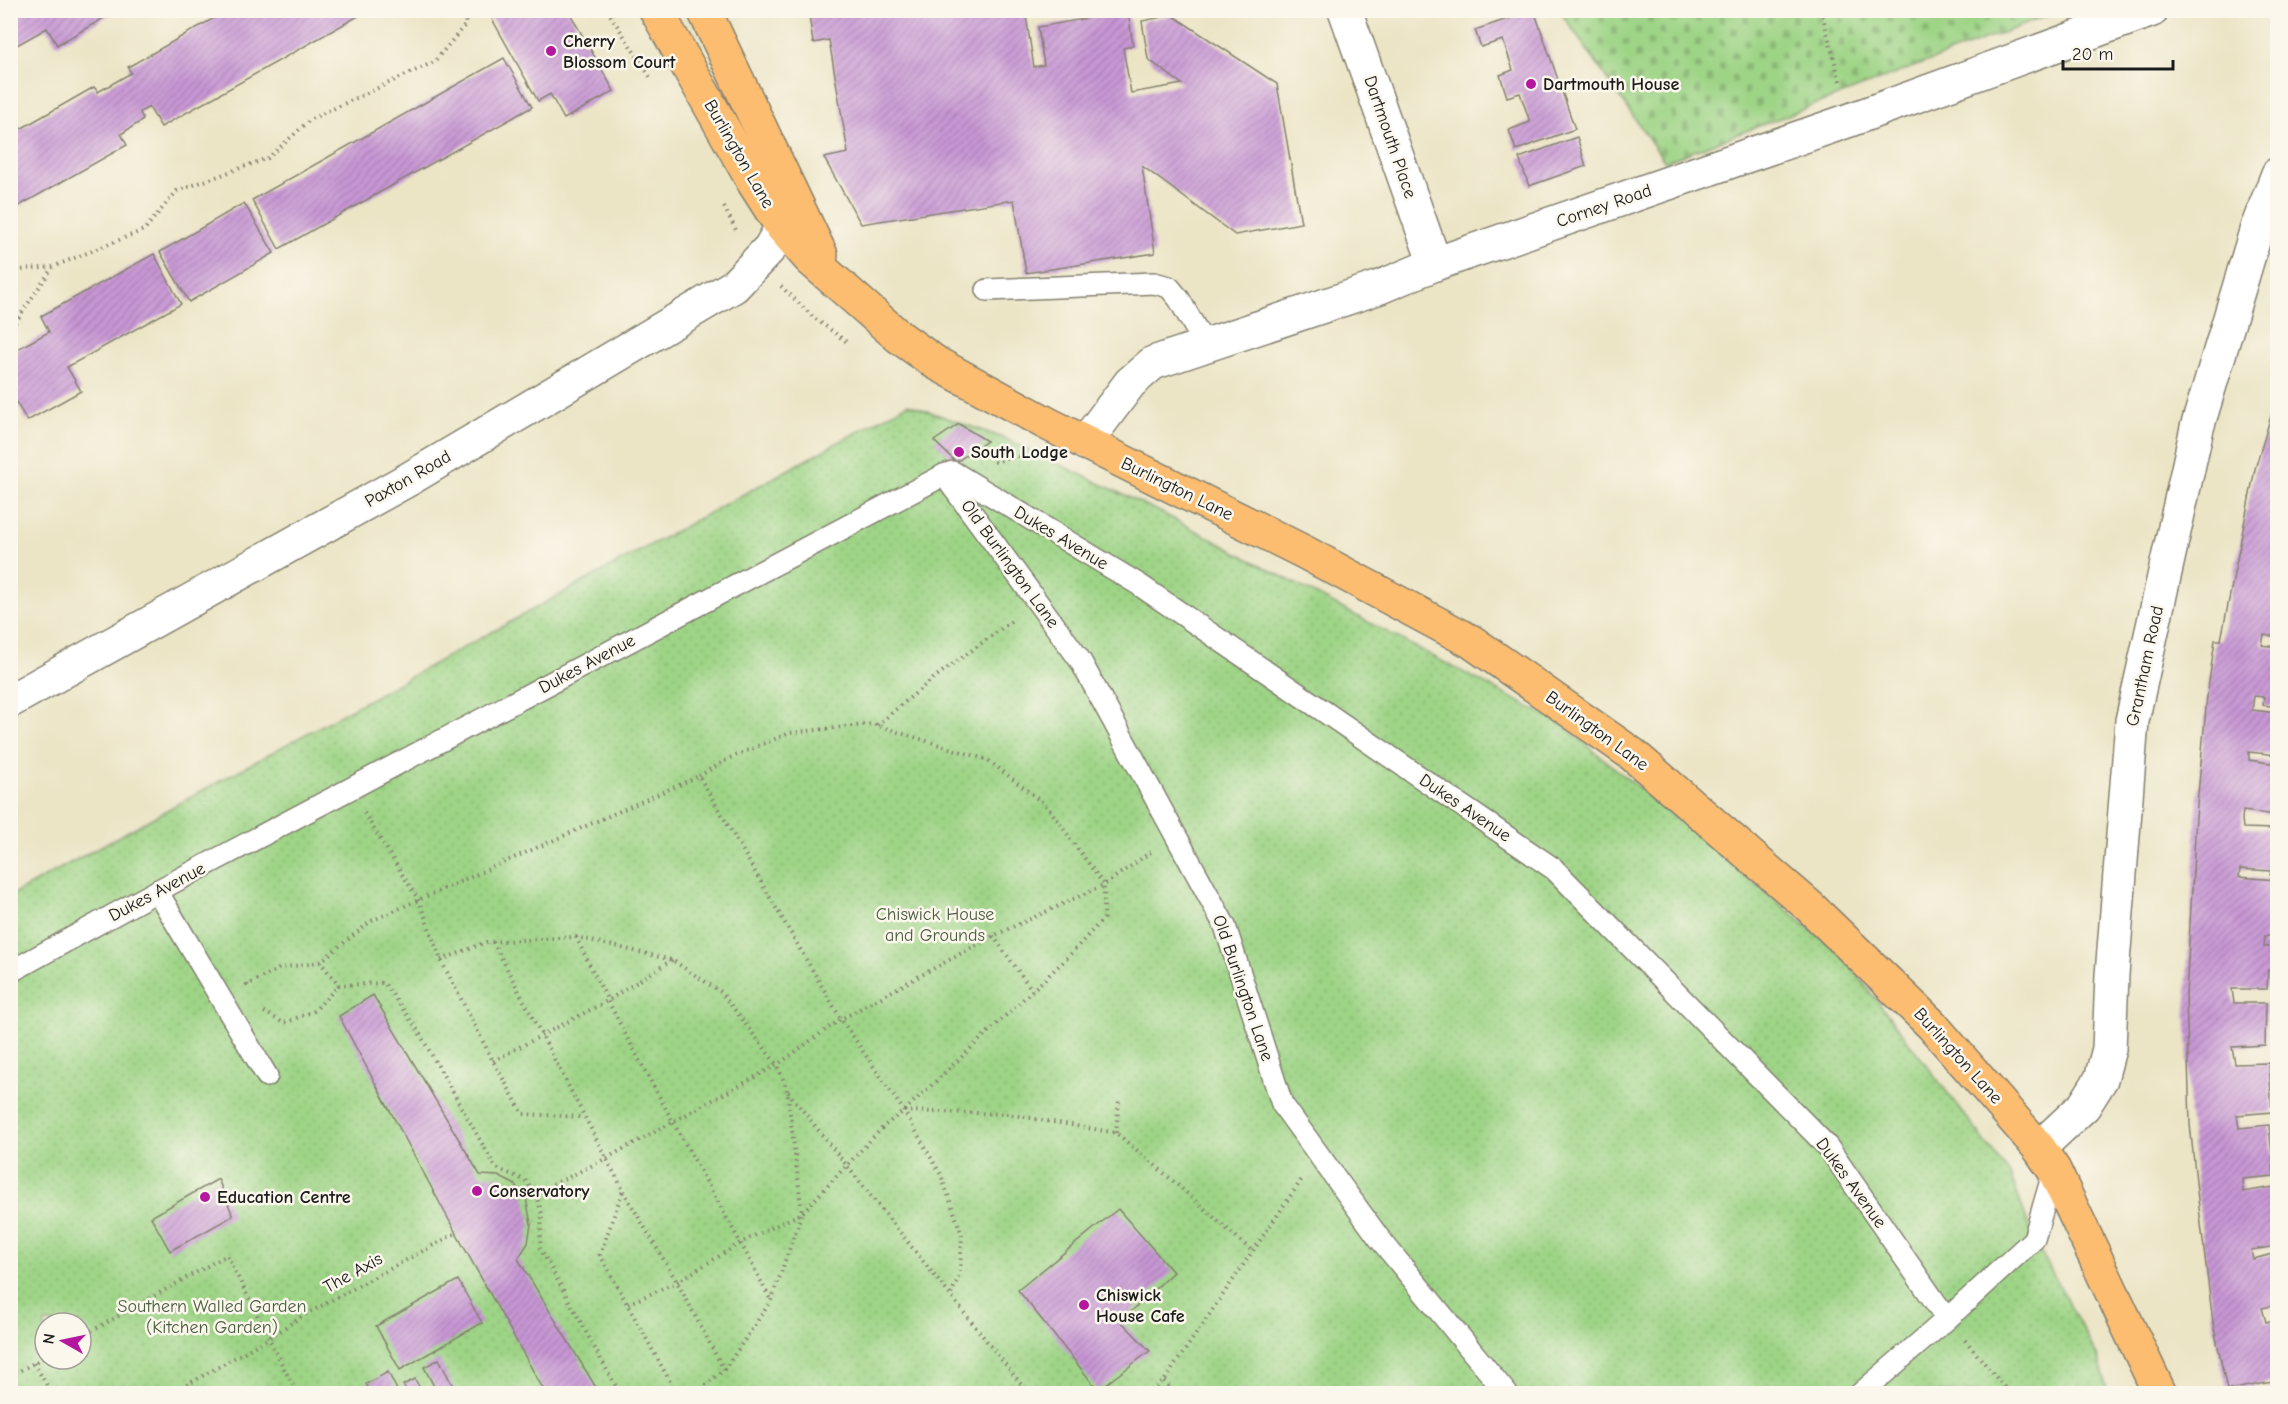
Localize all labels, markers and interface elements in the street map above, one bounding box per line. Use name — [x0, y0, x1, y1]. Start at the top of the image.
place label: Cherry Blossom Court — [563, 31, 677, 73]
scale bar — [2063, 33, 2172, 71]
marker: Cherry Blossom Court — [544, 44, 558, 58]
text: 20 m — [2072, 44, 2113, 65]
street label: Dartmouth Place — [1359, 73, 1421, 201]
place label: Dartmouth House — [1543, 74, 1679, 95]
marker: Dartmouth House — [1524, 77, 1538, 91]
street label: Burlington Lane — [699, 96, 779, 212]
street label: Corney Road — [1553, 180, 1655, 232]
place label: South Lodge — [971, 442, 1068, 463]
marker: South Lodge — [952, 445, 966, 459]
street label: Paxton Road — [361, 446, 455, 512]
street label: Burlington Lane — [1118, 453, 1236, 525]
street label: Old Burlington Lane — [956, 496, 1064, 632]
street label: Dukes Avenue — [1010, 502, 1112, 574]
street label: Grantham Road — [2122, 604, 2168, 728]
street label: Dukes Avenue — [535, 630, 639, 698]
street label: Burlington Lane — [1541, 687, 1653, 775]
street label: Dukes Avenue — [1415, 770, 1515, 846]
street label: Dukes Avenue — [105, 858, 209, 926]
park label: Chiswick House and Grounds — [876, 904, 994, 946]
street label: Old Burlington Lane — [1208, 912, 1278, 1064]
street label: Burlington Lane — [1909, 1004, 2007, 1108]
street label: Dukes Avenue — [1811, 1134, 1891, 1232]
place label: Conservatory — [489, 1181, 590, 1202]
marker: Conservatory — [470, 1184, 484, 1198]
place label: Education Centre — [217, 1187, 351, 1208]
marker: Education Centre — [198, 1190, 212, 1204]
street label: The Axis — [320, 1248, 386, 1298]
place label: Chiswick House Cafe — [1096, 1285, 1185, 1327]
park label: Southern Walled Garden (Kitchen Garden) — [118, 1296, 307, 1338]
marker: Chiswick House Cafe — [1077, 1298, 1091, 1312]
north arrow — [33, 1311, 93, 1371]
text: N — [39, 1332, 59, 1345]

